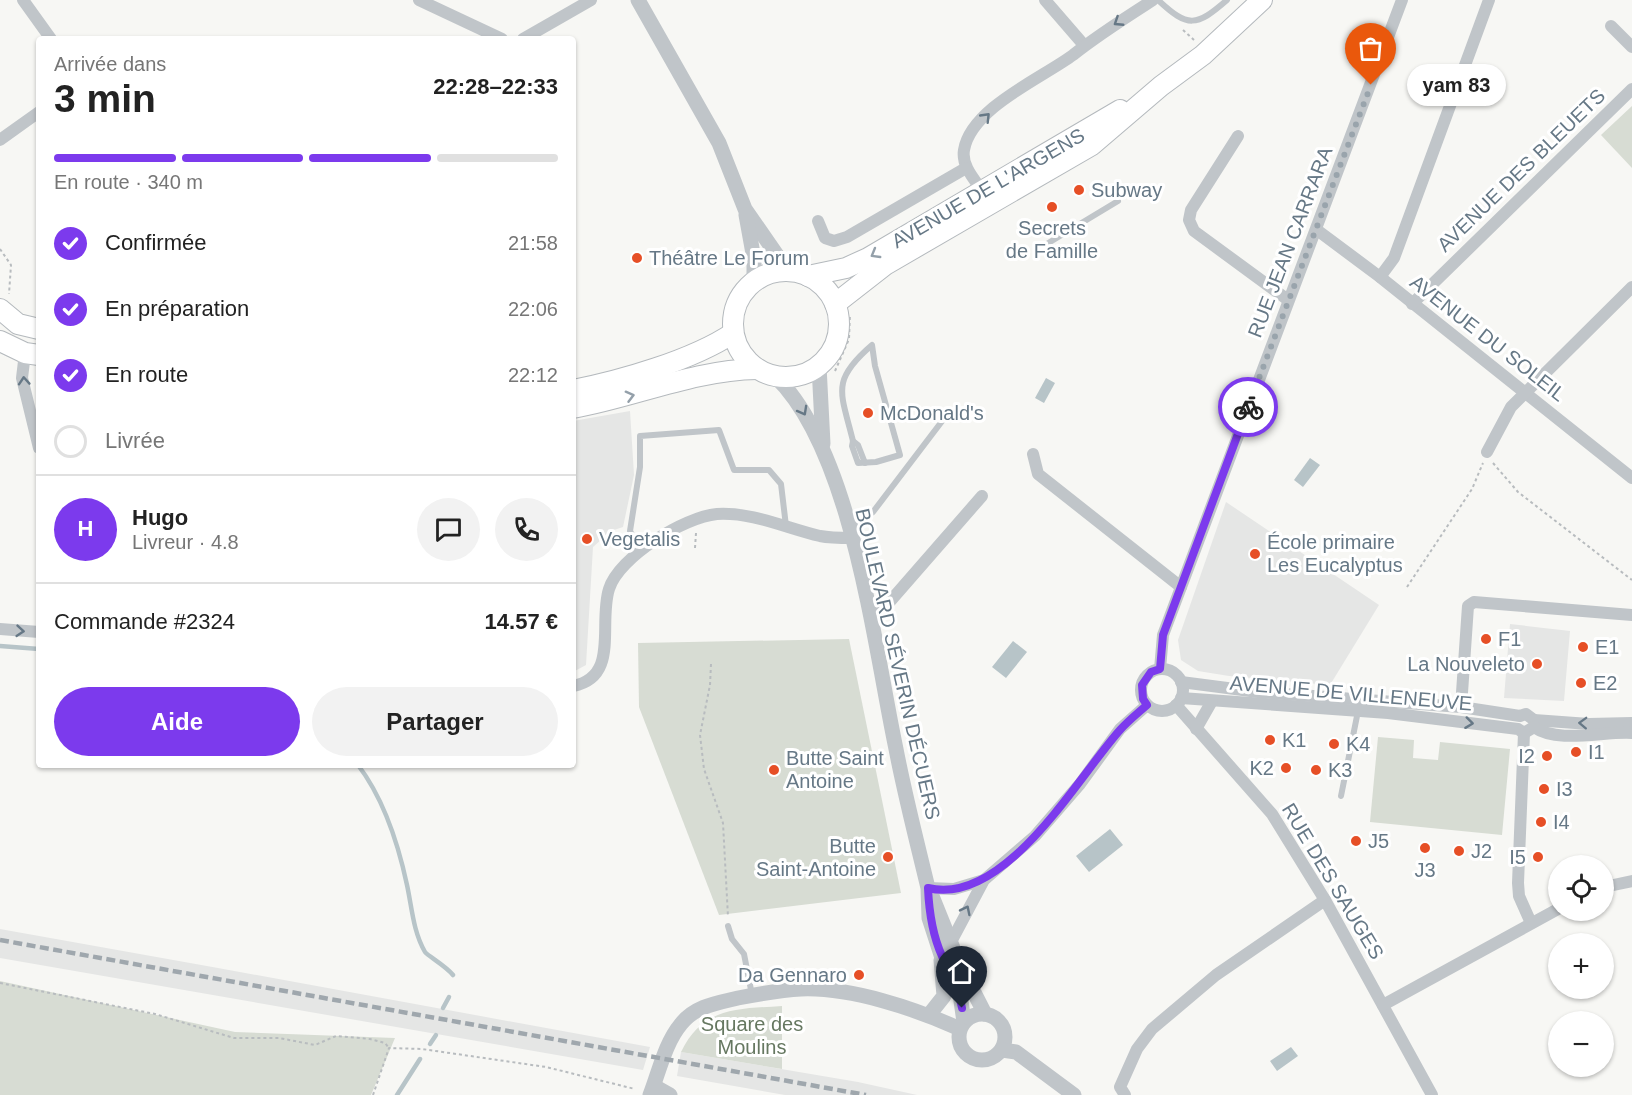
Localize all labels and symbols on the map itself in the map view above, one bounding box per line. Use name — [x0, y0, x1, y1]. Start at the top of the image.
one-way arrow — [1114, 15, 1125, 26]
pin — [1345, 23, 1396, 85]
callout: yam 83 — [1407, 64, 1506, 106]
street label: AVENUE DES BLEUETS — [1433, 84, 1609, 256]
one-way arrow — [979, 113, 990, 123]
street label: AVENUE DE L'ARGENS — [888, 124, 1088, 252]
street label: RUE JEAN CARRARA — [1243, 143, 1337, 340]
place label: Subway — [1091, 179, 1162, 201]
marker: Subway — [1072, 183, 1086, 197]
marker: Secrets de Famille — [1045, 200, 1059, 214]
place label: Secrets de Famille — [1006, 217, 1098, 262]
one-way arrow — [871, 246, 881, 258]
place label: Théâtre Le Forum — [649, 247, 809, 269]
marker: Théâtre Le Forum — [630, 251, 644, 265]
street label: AVENUE DU SOLEIL — [1406, 271, 1570, 405]
one-way arrow — [17, 376, 30, 385]
courier — [1218, 377, 1278, 437]
one-way arrow — [625, 390, 635, 403]
place label: McDonald's — [880, 402, 984, 424]
one-way arrow — [796, 404, 807, 415]
marker: McDonald's — [861, 406, 875, 420]
street label: BOULEVARD SÉVERIN DÉCUERS — [851, 506, 945, 822]
place label: Vegetalis — [599, 528, 680, 550]
place label: École primaire Les Eucalyptus — [1267, 531, 1403, 576]
marker: Vegetalis — [580, 532, 594, 546]
marker: École primaire Les Eucalyptus — [1248, 547, 1262, 561]
one-way arrow — [15, 624, 24, 637]
place label: F1 — [1498, 628, 1521, 650]
marker: F1 — [1479, 632, 1493, 646]
place label: E1 — [1595, 636, 1619, 658]
marker: E1 — [1576, 640, 1590, 654]
place label: La Nouveleto — [1407, 653, 1525, 675]
marker: La Nouveleto — [1530, 657, 1544, 671]
street label: AVENUE DE VILLENEUVE — [1229, 671, 1473, 715]
place label: E2 — [1593, 672, 1617, 694]
marker: E2 — [1574, 676, 1588, 690]
one-way arrow — [1465, 716, 1474, 729]
one-way arrow — [1579, 717, 1588, 730]
place label: K1 — [1282, 729, 1306, 751]
marker: K1 — [1263, 733, 1277, 747]
place label: K4 — [1346, 733, 1370, 755]
marker: K4 — [1327, 737, 1341, 751]
place label: I1 — [1588, 741, 1605, 763]
place label: I2 — [1518, 745, 1535, 767]
marker: I1 — [1569, 745, 1583, 759]
place label: Butte Saint Antoine — [786, 747, 884, 792]
marker: I2 — [1540, 749, 1554, 763]
place label: K2 — [1250, 757, 1274, 779]
place label: K3 — [1328, 759, 1352, 781]
marker: K2 — [1279, 761, 1293, 775]
marker: Butte Saint Antoine — [767, 763, 781, 777]
marker: K3 — [1309, 763, 1323, 777]
place label: I3 — [1556, 778, 1573, 800]
marker: I3 — [1537, 782, 1551, 796]
street label: RUE DES SAUGES — [1278, 799, 1388, 963]
place label: I4 — [1553, 811, 1570, 833]
marker: I4 — [1534, 815, 1548, 829]
place label: J5 — [1368, 830, 1389, 852]
marker: J5 — [1349, 834, 1363, 848]
place label: Butte Saint-Antoine — [756, 835, 876, 880]
place label: J2 — [1471, 840, 1492, 862]
marker: J3 — [1418, 841, 1432, 855]
marker: J2 — [1452, 844, 1466, 858]
place label: I5 — [1509, 846, 1526, 868]
marker: Butte Saint-Antoine — [881, 850, 895, 864]
marker: I5 — [1531, 850, 1545, 864]
place label: J3 — [1414, 859, 1436, 881]
one-way arrow — [959, 905, 971, 916]
pin — [936, 946, 987, 1008]
place label: Da Gennaro — [738, 964, 847, 986]
marker: Da Gennaro — [852, 968, 866, 982]
park label: Square des Moulins — [701, 1013, 803, 1058]

